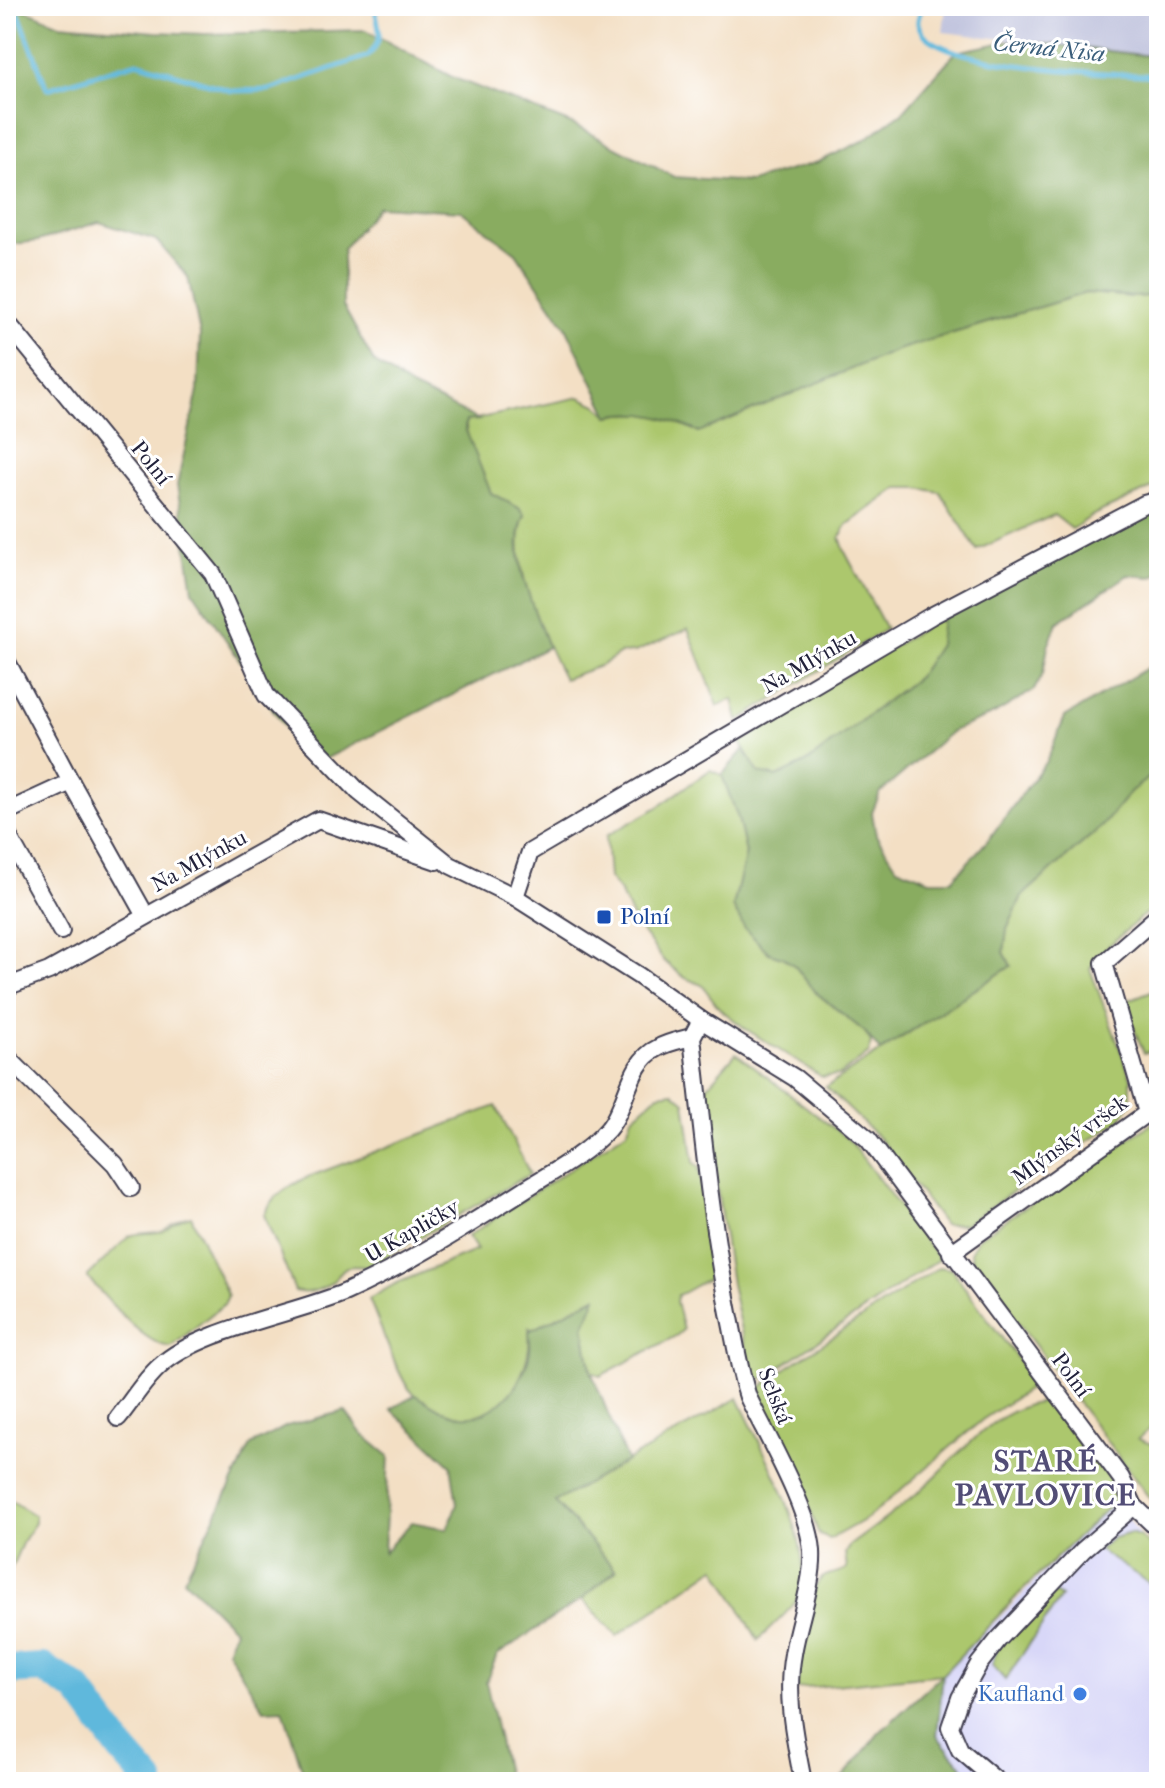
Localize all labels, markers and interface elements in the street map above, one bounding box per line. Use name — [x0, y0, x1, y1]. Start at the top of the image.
water label: Černá Nisa — [992, 28, 1106, 68]
street label: Polní — [125, 436, 177, 491]
street label: Na Mlýnku — [757, 624, 861, 700]
street label: Na Mlýnku — [147, 824, 252, 898]
place label: Polní — [620, 904, 670, 930]
marker: Polní — [595, 908, 613, 926]
street label: Mlýnský vršek — [1007, 1089, 1133, 1191]
street label: U Kapličky — [360, 1193, 465, 1269]
street label: Polní — [1046, 1348, 1096, 1403]
street label: Selská — [753, 1364, 798, 1428]
district label: STARÉ PAVLOVICE — [955, 1443, 1137, 1513]
place label: Kaufland — [978, 1681, 1065, 1707]
marker: Kaufland — [1071, 1685, 1089, 1703]

